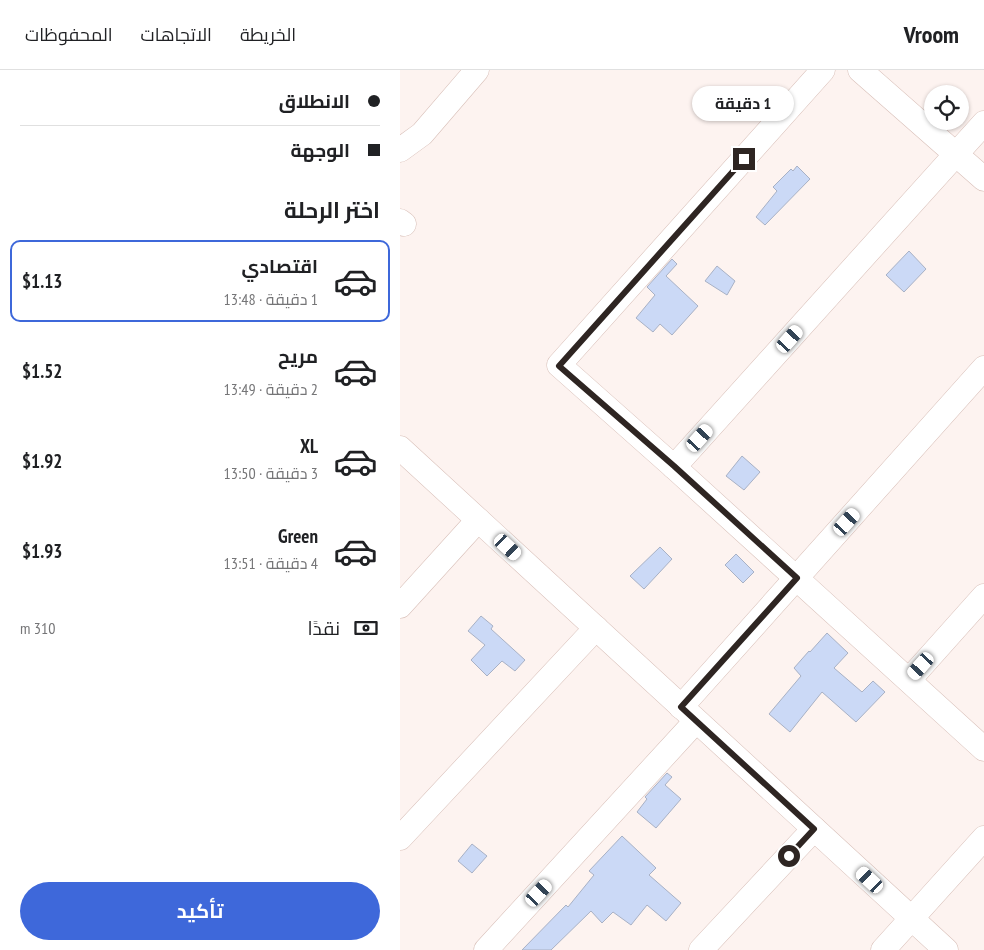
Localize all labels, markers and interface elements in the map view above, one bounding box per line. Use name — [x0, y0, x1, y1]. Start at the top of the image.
text: Vroom — [904, 19, 959, 50]
text: المحفوظات — [25, 23, 113, 46]
text: الاتجاهات — [141, 23, 212, 46]
text: الخريطة — [240, 23, 296, 46]
map controls — [924, 85, 969, 130]
button: locate — [924, 85, 969, 130]
callout: 1 دقيقة — [693, 87, 795, 122]
text: الانطلاق — [279, 89, 350, 113]
text: 1 دقيقة — [715, 93, 771, 113]
text: الوجهة — [290, 138, 350, 162]
route end — [733, 148, 755, 170]
text: اختر الرحلة — [284, 196, 380, 224]
text: اقتصادي — [242, 254, 318, 278]
icon: car — [333, 259, 378, 304]
text: $1.13 — [22, 269, 62, 293]
text: 1 دقيقة · 13:48 — [223, 289, 318, 309]
car — [774, 323, 805, 355]
text: مريح — [278, 344, 318, 368]
icon: car — [333, 349, 378, 394]
text: $1.52 — [22, 359, 62, 383]
text: 2 دقيقة · 13:49 — [223, 379, 318, 399]
car — [684, 422, 715, 454]
text: XL — [300, 434, 318, 458]
icon: car — [333, 439, 378, 484]
text: $1.92 — [22, 449, 62, 473]
text: 3 دقيقة · 13:50 — [223, 463, 318, 483]
car — [831, 506, 862, 538]
text: Green — [278, 524, 318, 548]
icon: car — [333, 529, 378, 574]
car — [491, 531, 524, 563]
text: $1.93 — [22, 539, 62, 563]
text: 4 دقيقة · 13:51 — [223, 553, 318, 573]
icon: cash — [352, 614, 380, 642]
text: نقدًا — [308, 616, 340, 640]
text: 310 m — [20, 618, 55, 638]
car — [905, 650, 936, 682]
route start — [778, 845, 800, 867]
car — [853, 864, 886, 896]
car — [523, 877, 554, 909]
button: تأكيد — [20, 882, 380, 940]

